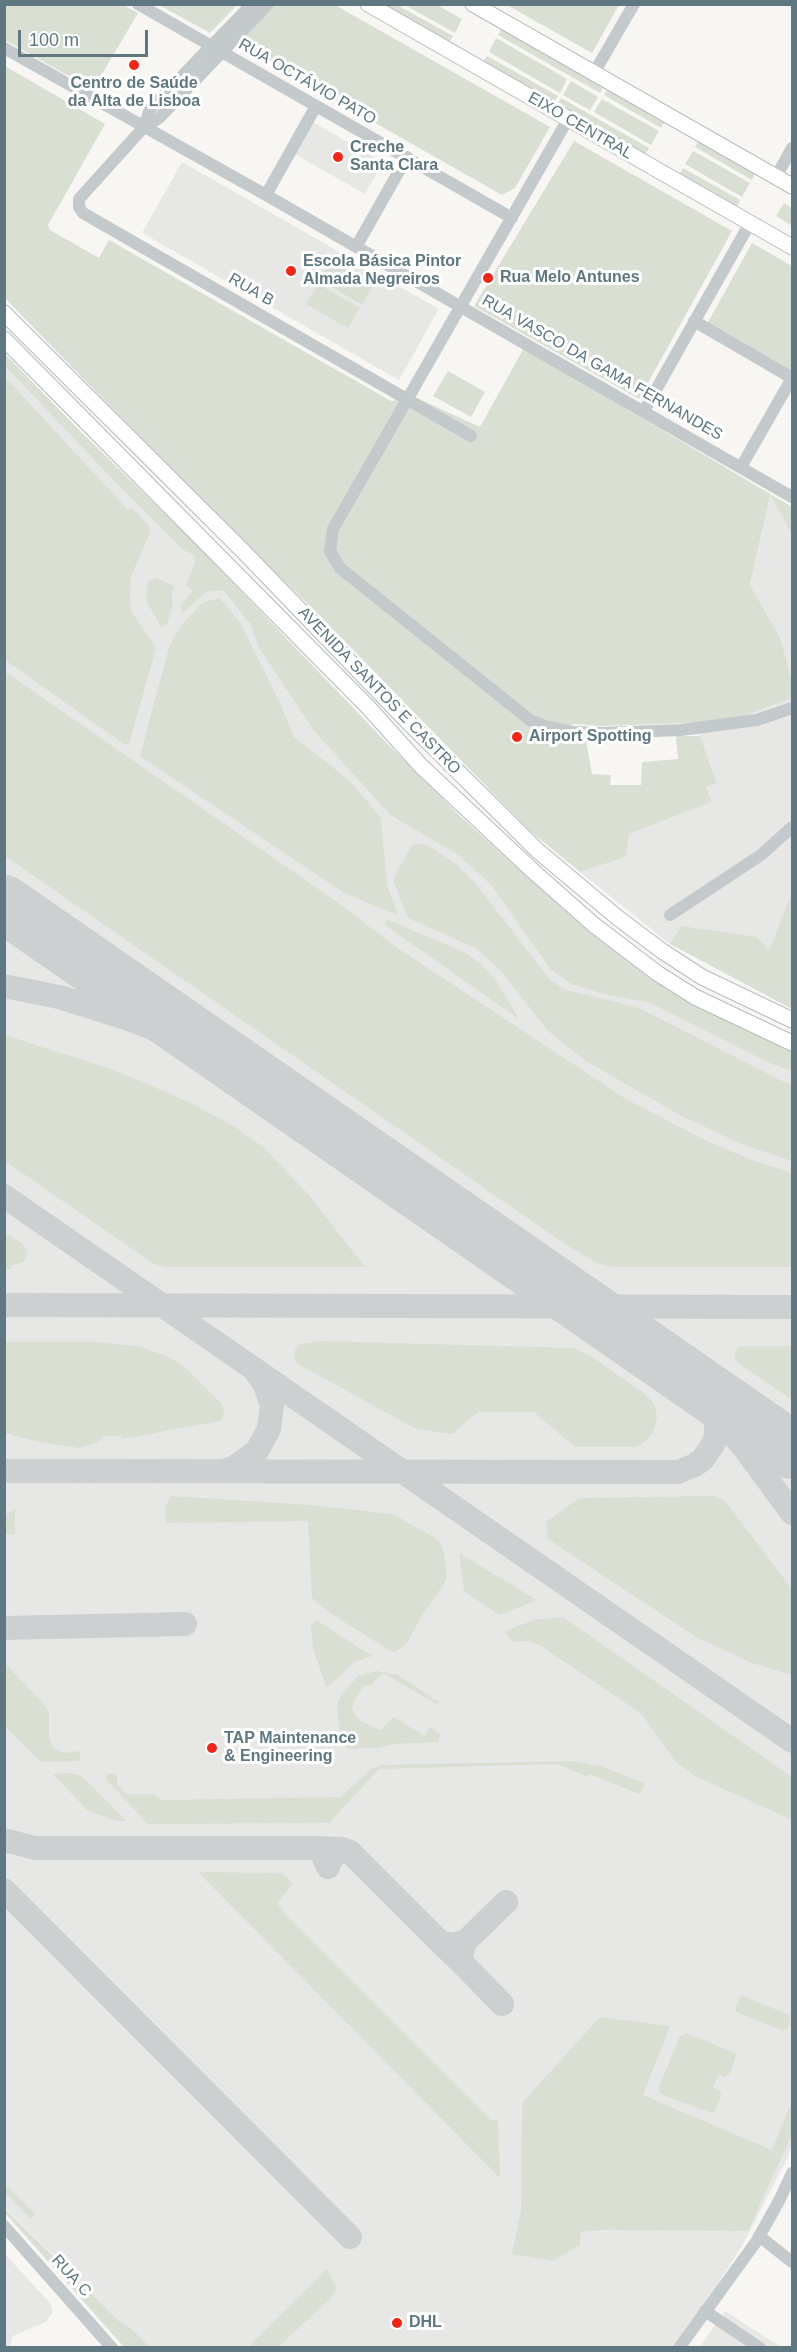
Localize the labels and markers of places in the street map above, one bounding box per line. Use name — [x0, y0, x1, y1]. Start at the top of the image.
marker: Centro de Saúde da Alta de Lisboa — [127, 58, 141, 72]
place label: Centro de Saúde da Alta de Lisboa — [68, 74, 200, 112]
place label: Creche Santa Clara — [350, 138, 438, 176]
marker: Creche Santa Clara — [331, 150, 345, 164]
place label: Escola Básica Pintor Almada Negreiros — [303, 252, 461, 290]
marker: Escola Básica Pintor Almada Negreiros — [284, 264, 298, 278]
place label: Rua Melo Antunes — [500, 268, 640, 288]
marker: Rua Melo Antunes — [481, 271, 495, 285]
place label: Airport Spotting — [529, 727, 652, 747]
marker: Airport Spotting — [510, 730, 524, 744]
place label: TAP Maintenance & Engineering — [224, 1729, 356, 1767]
marker: TAP Maintenance & Engineering — [205, 1741, 219, 1755]
place label: DHL — [409, 2313, 442, 2333]
marker: DHL — [390, 2316, 404, 2330]

